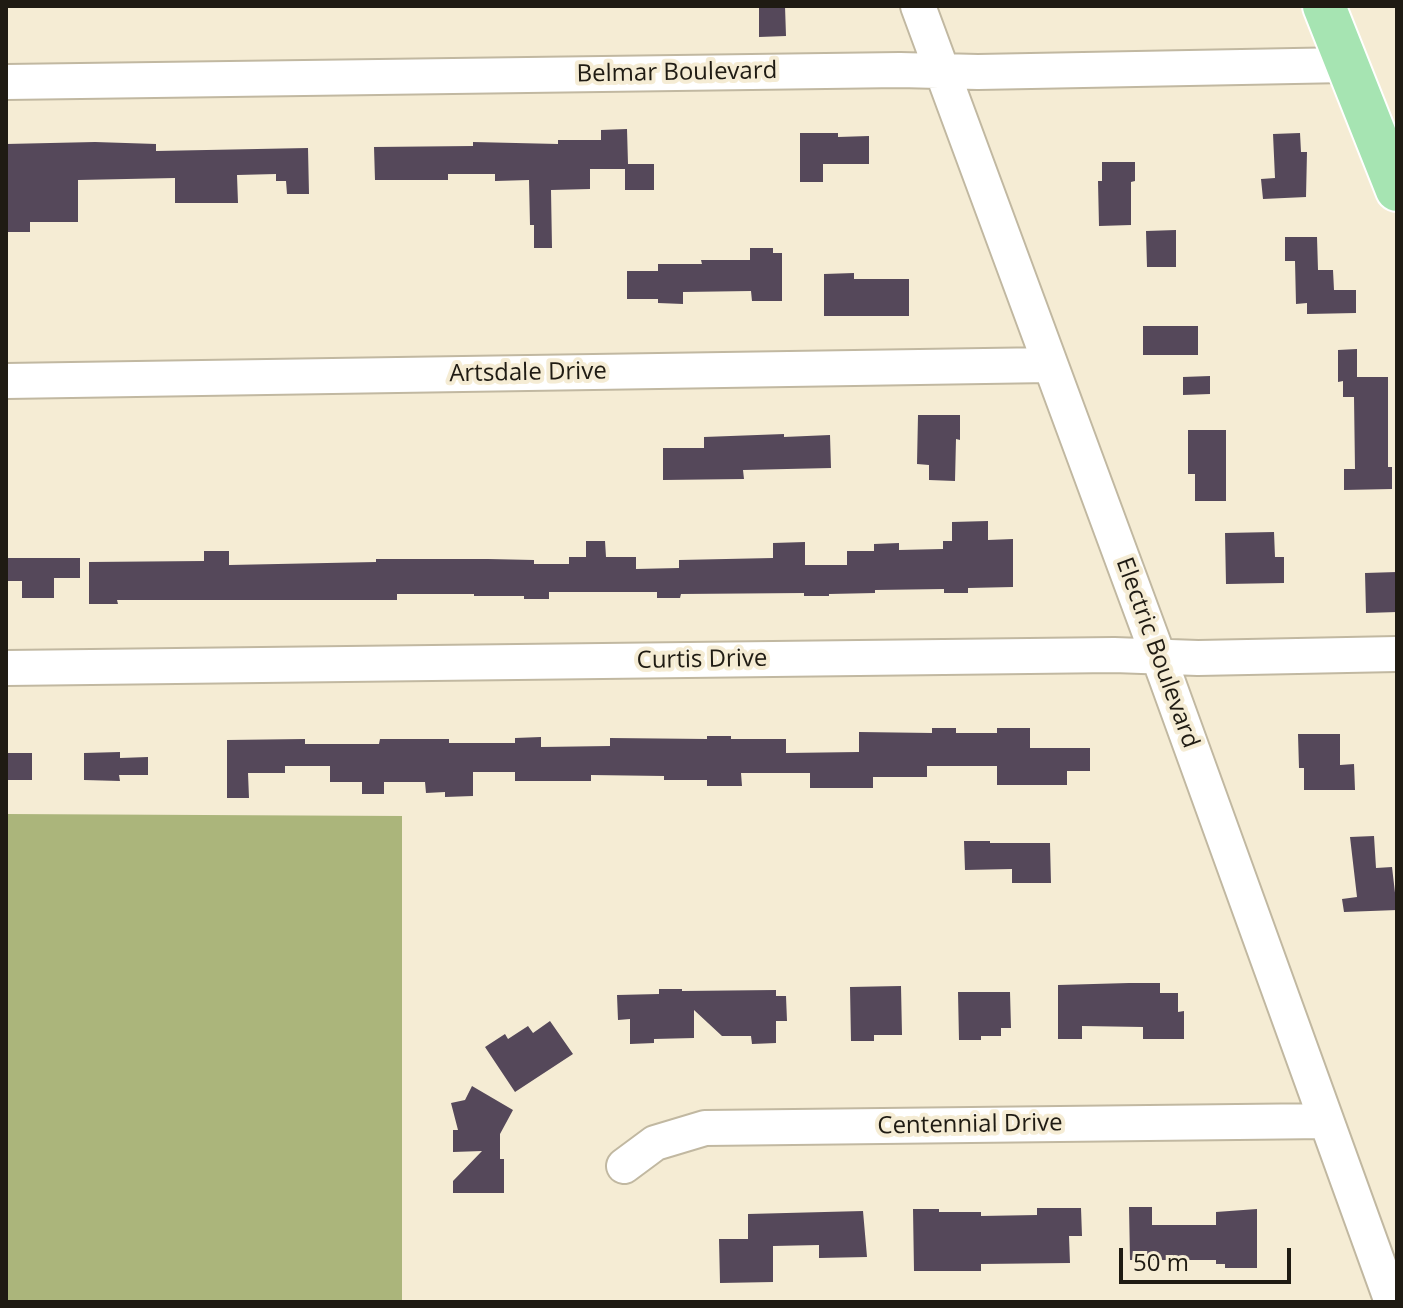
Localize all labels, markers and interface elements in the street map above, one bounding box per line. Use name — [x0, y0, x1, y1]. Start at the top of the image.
street label: Belmar Boulevard — [576, 57, 778, 89]
street label: Artsdale Drive — [449, 357, 607, 389]
street label: Electric Boulevard — [1109, 554, 1205, 752]
street label: Curtis Drive — [636, 644, 768, 676]
street label: Centennial Drive — [877, 1109, 1063, 1141]
scale bar — [1123, 1232, 1295, 1282]
text: 50 m — [1133, 1245, 1189, 1278]

